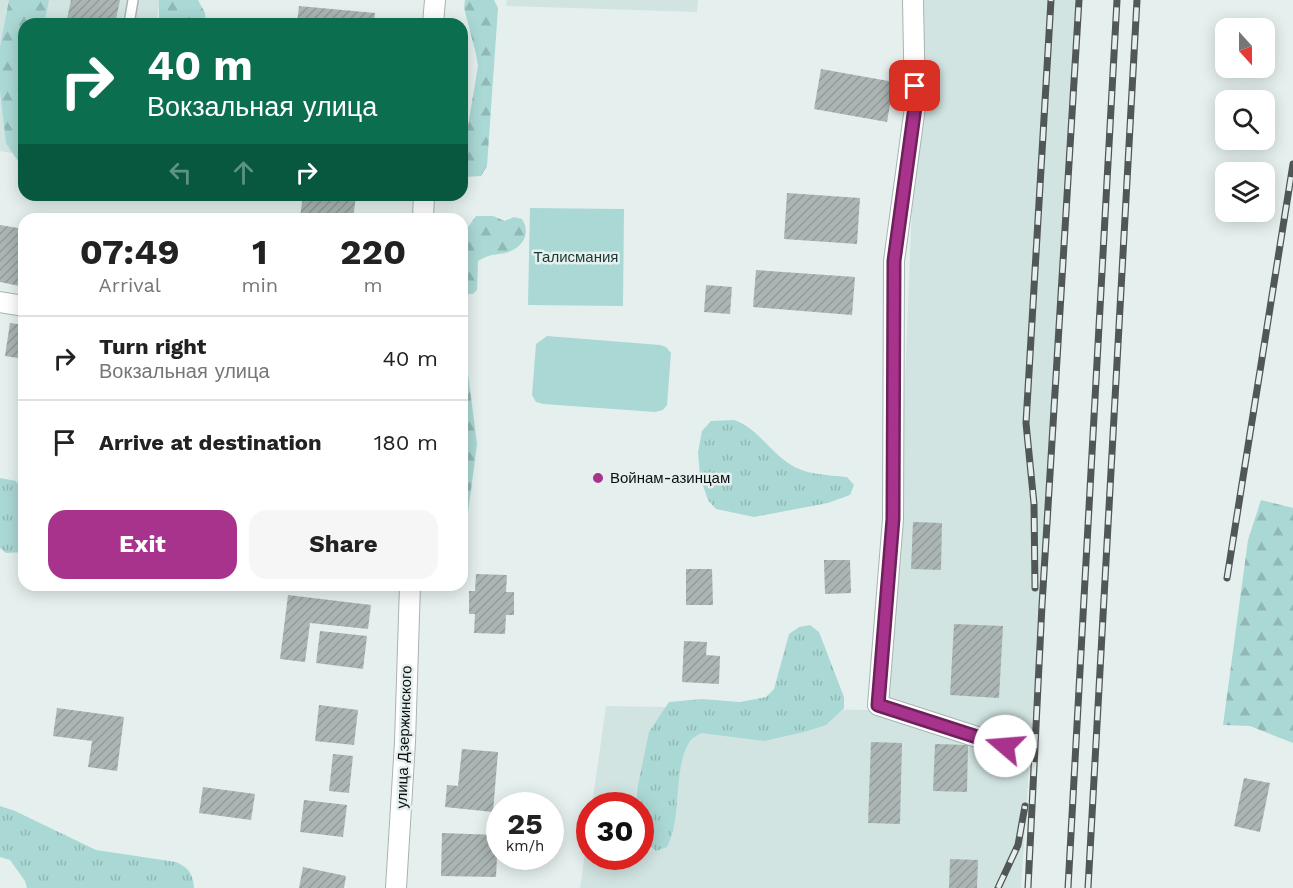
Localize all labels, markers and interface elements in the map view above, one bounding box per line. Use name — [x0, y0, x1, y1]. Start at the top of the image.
north arrow — [1215, 18, 1275, 78]
map controls — [1215, 18, 1275, 222]
text: 40 m — [147, 41, 253, 90]
icon: right — [48, 42, 126, 120]
pin — [889, 60, 940, 111]
icon: arrive — [898, 69, 931, 102]
button: search — [1215, 90, 1275, 150]
text: Вокзальная улица — [147, 91, 377, 123]
icon: left — [164, 156, 197, 189]
icon: ahead — [227, 156, 260, 189]
icon: right — [290, 156, 323, 189]
button: layers — [1215, 162, 1275, 222]
text: 07:49 — [80, 231, 180, 273]
text: 1 — [252, 231, 268, 273]
text: 220 — [340, 231, 406, 273]
park label: Талисмания — [534, 248, 618, 266]
text: Arrival — [99, 273, 161, 297]
text: min — [241, 273, 278, 297]
text: m — [364, 273, 383, 297]
text: Turn right — [99, 334, 206, 359]
icon: right — [48, 342, 81, 375]
text: 40 m — [382, 346, 438, 371]
text: Вокзальная улица — [99, 359, 270, 383]
icon: arrive — [48, 426, 81, 459]
text: Arrive at destination — [99, 430, 322, 455]
text: 180 m — [374, 430, 438, 455]
place label: Войнам-азинцам — [610, 469, 730, 487]
marker: Войнам-азинцам — [591, 471, 605, 485]
button: Exit — [48, 510, 237, 579]
button: Share — [249, 510, 438, 579]
street label: улица Дзержинского — [393, 665, 415, 809]
position arrow — [973, 714, 1037, 778]
speed limit sign: 30 — [576, 792, 654, 870]
text: 25 — [507, 806, 543, 841]
text: km/h — [506, 837, 544, 855]

